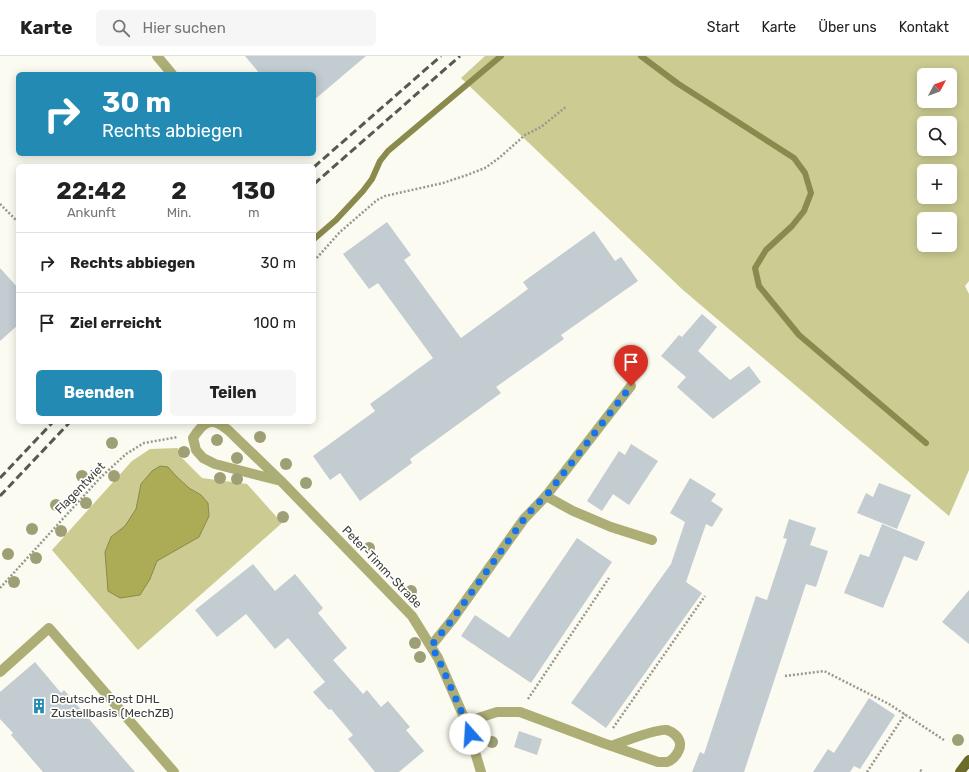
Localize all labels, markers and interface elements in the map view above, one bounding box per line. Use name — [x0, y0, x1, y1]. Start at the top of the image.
search box — [96, 10, 376, 46]
text: Karte — [20, 16, 72, 39]
icon: search — [110, 17, 132, 39]
text: Hier suchen — [142, 19, 226, 37]
text: Start — [707, 19, 740, 36]
text: Karte — [762, 19, 796, 36]
text: Über uns — [818, 19, 877, 36]
text: Kontakt — [899, 19, 949, 36]
north arrow — [917, 68, 957, 108]
map controls — [917, 68, 957, 252]
text: 30 m — [102, 86, 171, 119]
icon: right — [36, 88, 88, 140]
button: search — [917, 116, 957, 156]
text: Rechts abbiegen — [102, 120, 243, 142]
button: + — [917, 164, 957, 204]
text: 22:42 — [56, 177, 126, 205]
text: 2 — [171, 177, 187, 205]
text: 130 — [232, 177, 276, 205]
text: Ankunft — [67, 205, 116, 220]
text: Min. — [167, 205, 191, 220]
text: m — [248, 205, 259, 220]
button: − — [917, 212, 957, 252]
icon: right — [36, 252, 58, 274]
text: Rechts abbiegen — [70, 254, 195, 272]
text: 30 m — [260, 254, 296, 272]
icon: arrive — [36, 312, 58, 334]
text: Ziel erreicht — [70, 314, 162, 332]
text: 100 m — [254, 314, 296, 332]
pin — [614, 345, 648, 386]
icon: arrive — [620, 351, 642, 373]
button: Beenden — [36, 370, 162, 416]
button: Teilen — [170, 370, 296, 416]
street label: Flagentwiet — [52, 459, 108, 517]
street label: Peter-Timm-Straße — [339, 523, 425, 611]
place label: Deutsche Post DHL Zustellbasis (MechZB) — [51, 692, 174, 720]
building icon: Deutsche Post DHL Zustellbasis (MechZB) — [30, 697, 48, 715]
position arrow — [449, 713, 491, 755]

